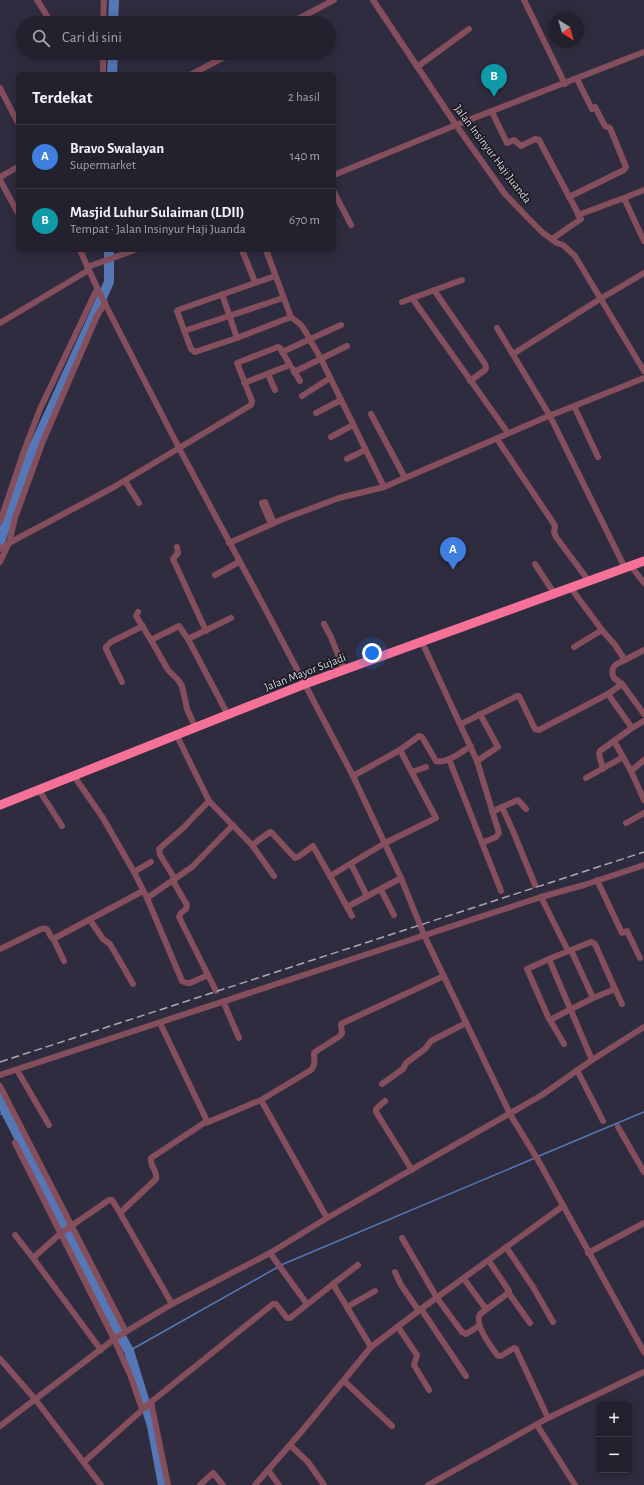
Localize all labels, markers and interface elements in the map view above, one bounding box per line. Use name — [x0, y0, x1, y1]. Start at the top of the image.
north arrow — [548, 12, 584, 48]
search box — [16, 16, 336, 60]
icon: search — [30, 27, 52, 49]
text: Cari di sini — [62, 30, 122, 45]
pin: B — [481, 64, 507, 97]
text: Terdekat — [32, 89, 92, 106]
text: 2 hasil — [288, 91, 320, 104]
street label: Jalan Insinyur Haji Juanda — [451, 103, 534, 206]
text: Bravo Swalayan — [70, 141, 164, 156]
text: A — [41, 150, 49, 163]
text: 140 m — [290, 150, 320, 163]
text: Supermarket — [70, 159, 136, 172]
text: Masjid Luhur Sulaiman (LDII) — [70, 205, 245, 220]
text: B — [41, 214, 49, 227]
text: 670 m — [289, 214, 320, 227]
text: Tempat · Jalan Insinyur Haji Juanda — [70, 223, 246, 236]
pin: A — [440, 537, 466, 570]
your location — [362, 643, 382, 663]
street label: Jalan Mayor Sujadi — [262, 651, 348, 694]
map controls — [596, 1401, 632, 1473]
button: + — [596, 1401, 632, 1437]
button: − — [596, 1437, 632, 1473]

